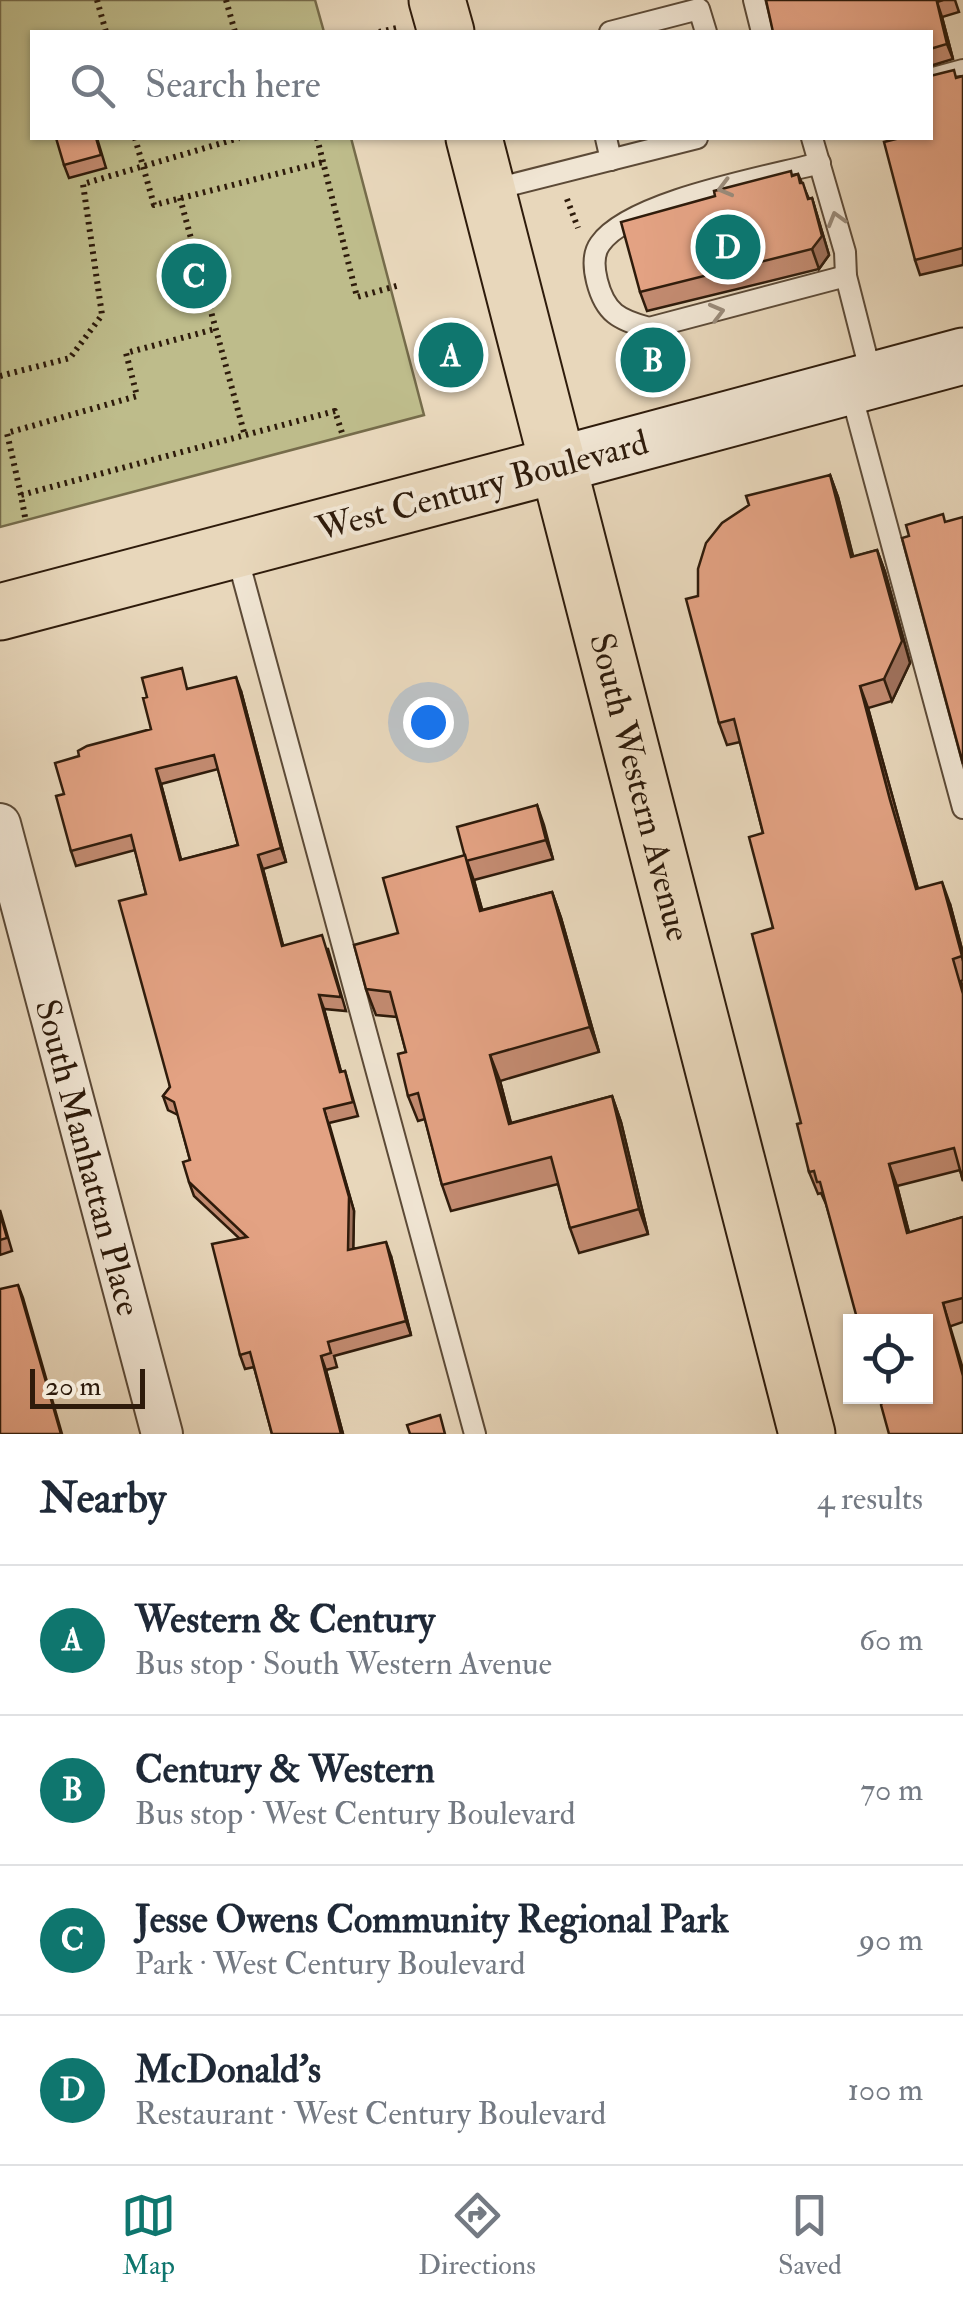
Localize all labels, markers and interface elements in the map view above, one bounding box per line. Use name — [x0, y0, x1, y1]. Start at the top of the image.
search box — [30, 30, 933, 140]
icon: search — [65, 58, 120, 113]
text: Search here — [145, 61, 321, 109]
one-way arrow — [717, 176, 734, 197]
pin: D — [696, 210, 760, 284]
one-way arrow — [827, 211, 848, 228]
pin: C — [162, 238, 226, 314]
one-way arrow — [708, 302, 725, 323]
pin: A — [418, 318, 484, 392]
pin: B — [620, 322, 686, 398]
street label: West Century Boulevard — [310, 420, 653, 552]
street label: South Western Avenue — [579, 628, 700, 946]
your location — [403, 697, 454, 748]
street label: South Manhattan Place — [25, 995, 151, 1321]
map controls — [843, 1314, 933, 1404]
button: locate — [843, 1314, 933, 1404]
scale bar — [30, 1364, 145, 1408]
text: 20 m — [45, 1369, 101, 1404]
text: Nearby — [40, 1473, 166, 1525]
text: 4 results — [817, 1479, 923, 1519]
text: Western & Century — [135, 1596, 435, 1644]
text: A — [62, 1620, 83, 1660]
text: 60 m — [859, 1620, 923, 1660]
text: Bus stop · South Western Avenue — [135, 1644, 552, 1684]
text: Century & Western — [135, 1746, 435, 1794]
text: B — [62, 1770, 83, 1810]
text: 70 m — [860, 1770, 923, 1810]
text: Bus stop · West Century Boulevard — [135, 1794, 575, 1834]
text: Jesse Owens Community Regional Park — [135, 1896, 729, 1944]
text: C — [61, 1920, 84, 1960]
text: 90 m — [859, 1920, 923, 1960]
text: Park · West Century Boulevard — [135, 1944, 526, 1984]
text: McDonald's — [135, 2046, 321, 2094]
text: D — [59, 2070, 86, 2110]
text: 100 m — [847, 2070, 923, 2110]
text: Restaurant · West Century Boulevard — [135, 2094, 606, 2134]
tab: Map — [121, 2188, 176, 2283]
tab: Directions — [418, 2188, 536, 2283]
tab: Saved — [778, 2188, 842, 2283]

